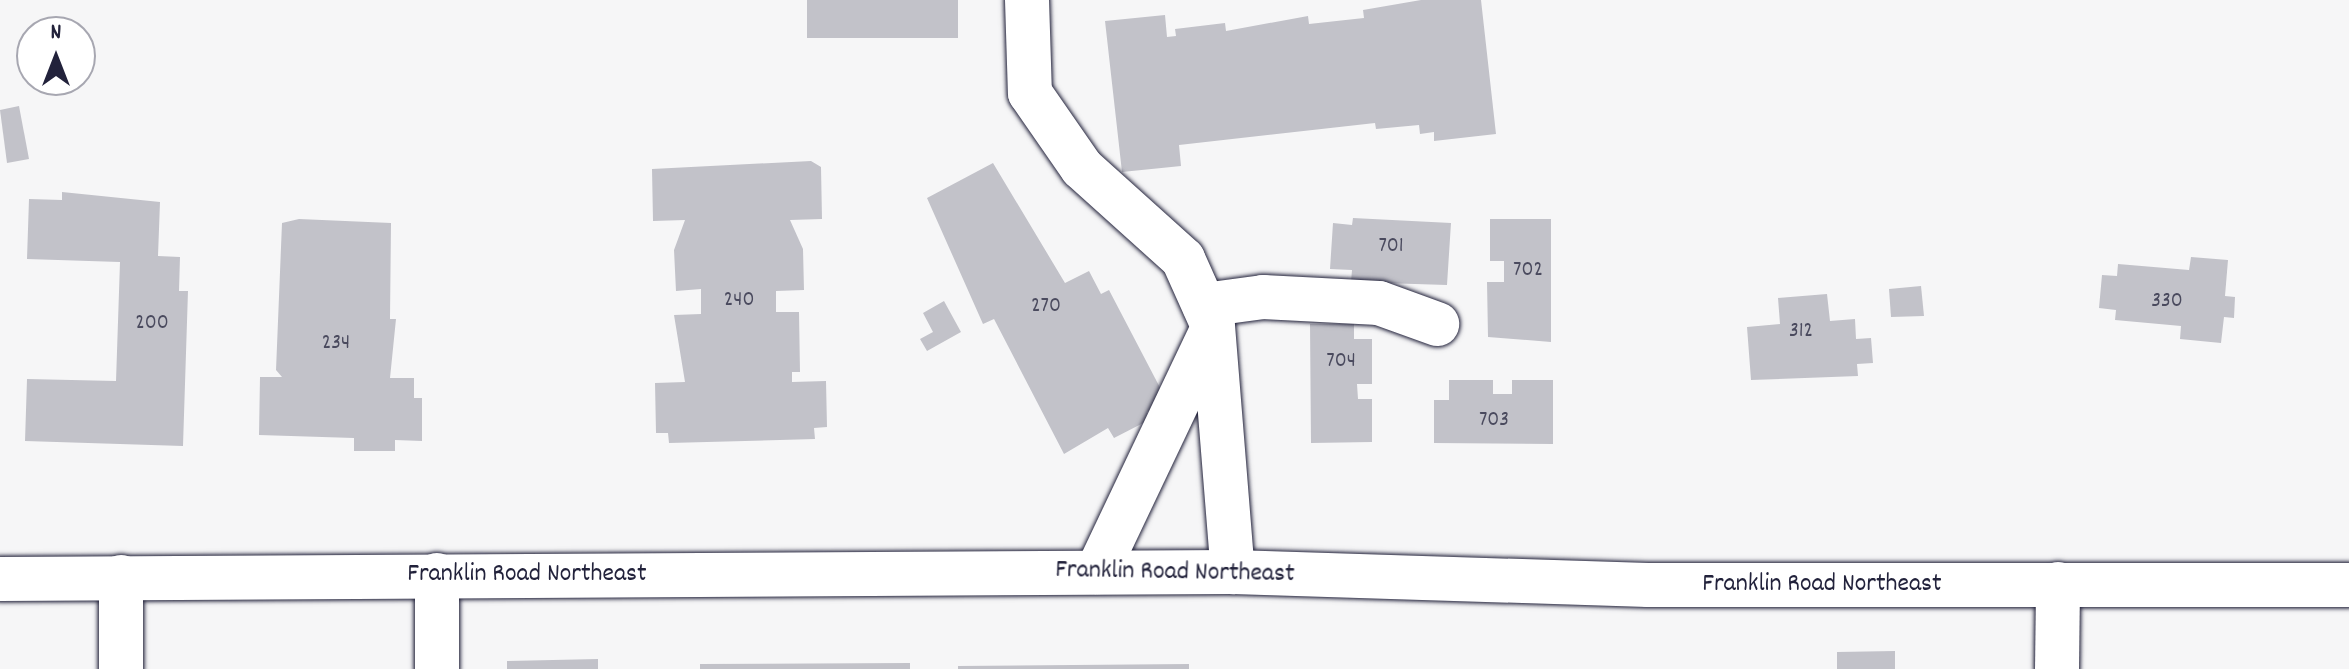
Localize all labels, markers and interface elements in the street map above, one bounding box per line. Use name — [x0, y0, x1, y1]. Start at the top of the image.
north arrow — [16, 16, 96, 96]
text: N — [51, 18, 61, 49]
house number: 701 — [1378, 234, 1404, 260]
house number: 702 — [1513, 258, 1543, 284]
house number: 240 — [724, 288, 754, 314]
house number: 330 — [2151, 289, 2183, 315]
house number: 270 — [1031, 294, 1061, 320]
house number: 200 — [135, 311, 169, 337]
house number: 312 — [1789, 319, 1813, 345]
house number: 234 — [322, 331, 350, 357]
house number: 704 — [1326, 349, 1356, 375]
house number: 703 — [1479, 408, 1509, 434]
street label: Franklin Road Northeast — [1055, 555, 1295, 591]
street label: Franklin Road Northeast — [407, 559, 647, 591]
street label: Franklin Road Northeast — [1702, 569, 1942, 601]

